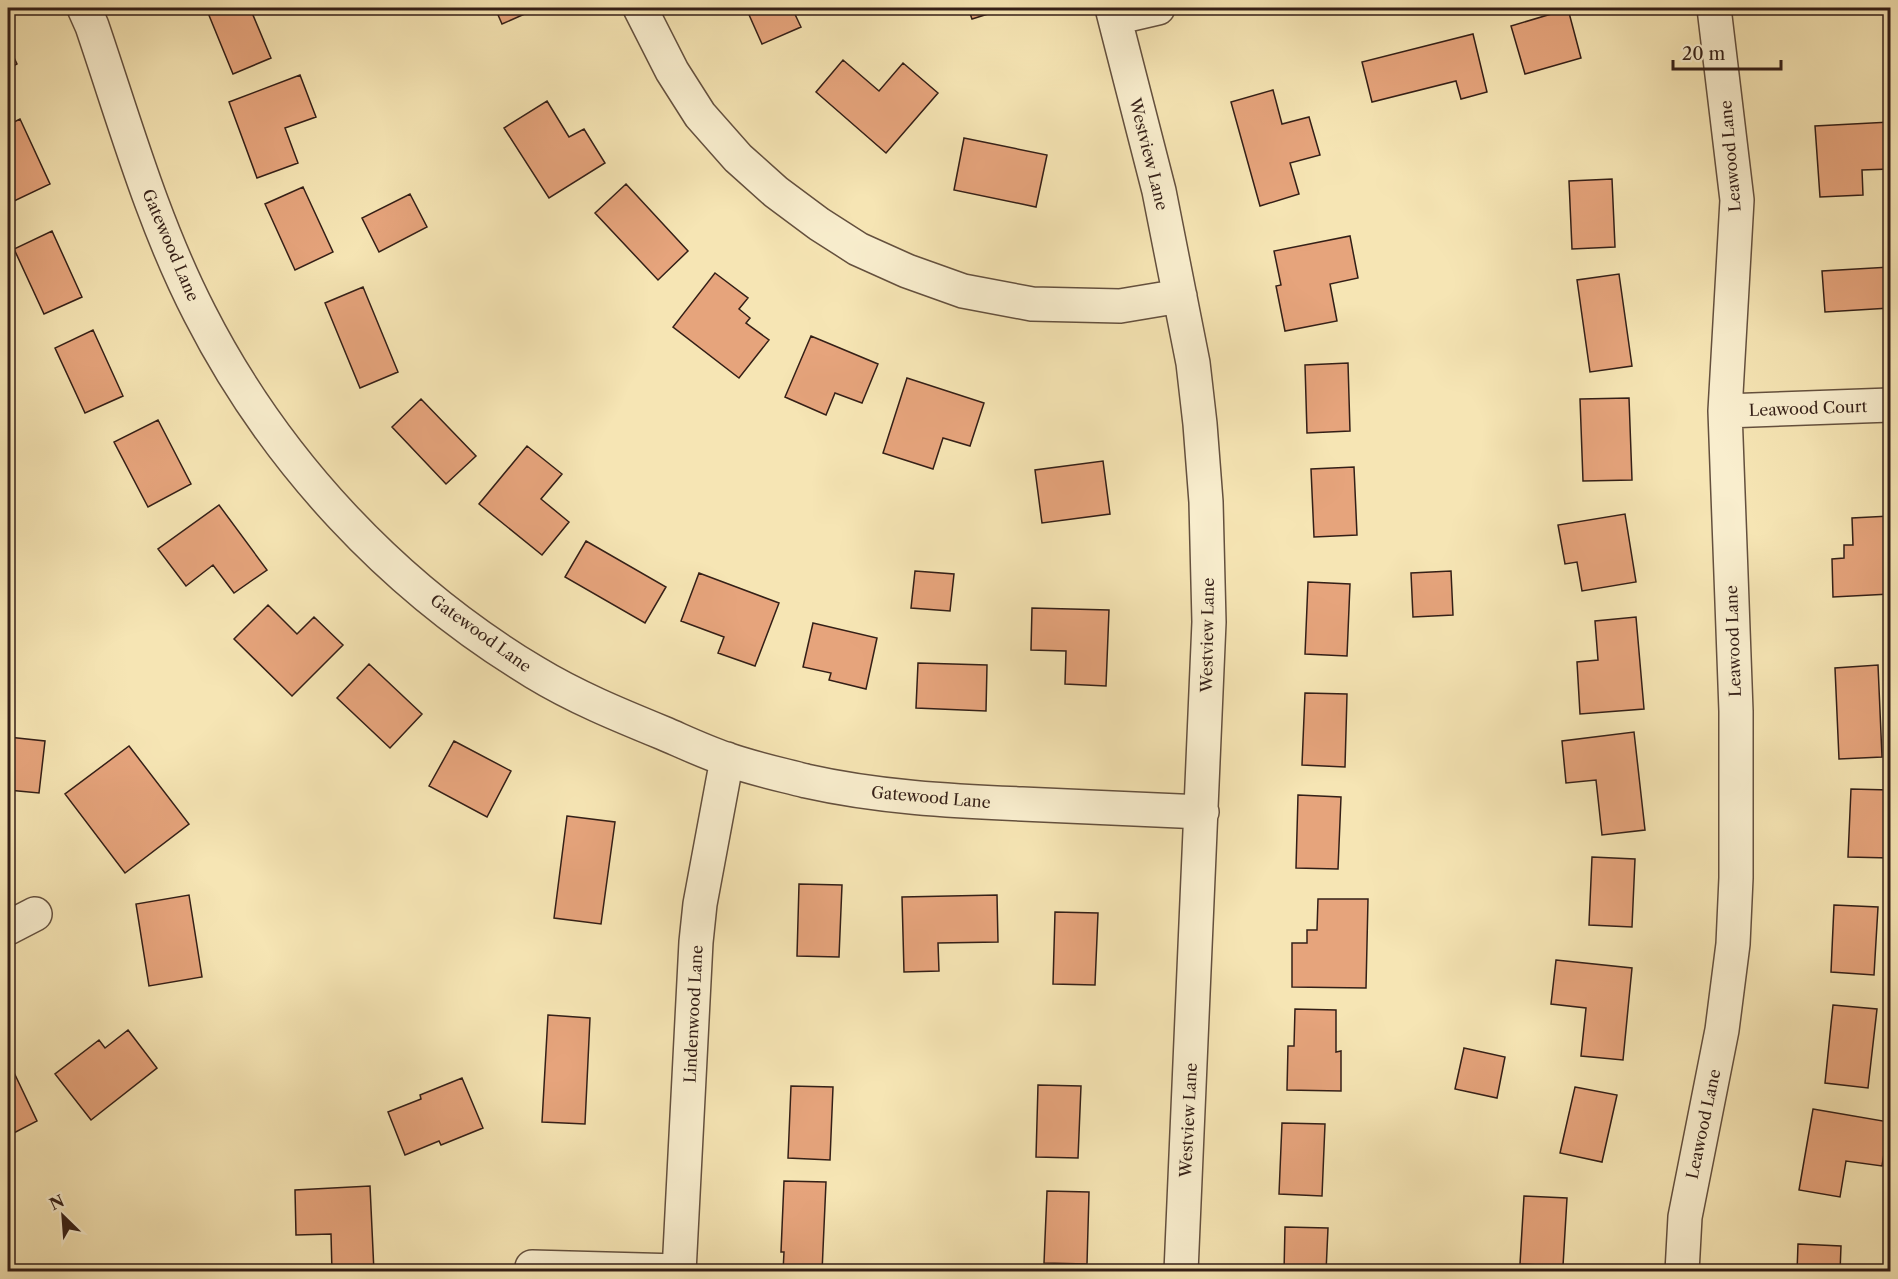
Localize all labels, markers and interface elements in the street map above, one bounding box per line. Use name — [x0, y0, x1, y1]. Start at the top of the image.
scale bar — [1673, 33, 1781, 71]
text: 20 m — [1682, 43, 1726, 65]
street label: Westview Lane — [1125, 95, 1173, 212]
street label: Leawood Lane — [1715, 99, 1745, 213]
street label: Gatewood Lane — [138, 186, 204, 304]
street label: Leawood Court — [1749, 396, 1868, 420]
street label: Westview Lane — [1196, 577, 1218, 694]
street label: Leawood Lane — [1721, 585, 1745, 697]
street label: Gatewood Lane — [427, 590, 535, 676]
street label: Gatewood Lane — [870, 782, 992, 812]
street label: Lindenwood Lane — [679, 945, 707, 1083]
street label: Westview Lane — [1175, 1062, 1201, 1179]
street label: Leawood Lane — [1682, 1067, 1724, 1181]
north arrow — [33, 1186, 93, 1246]
text: N — [46, 1190, 67, 1214]

